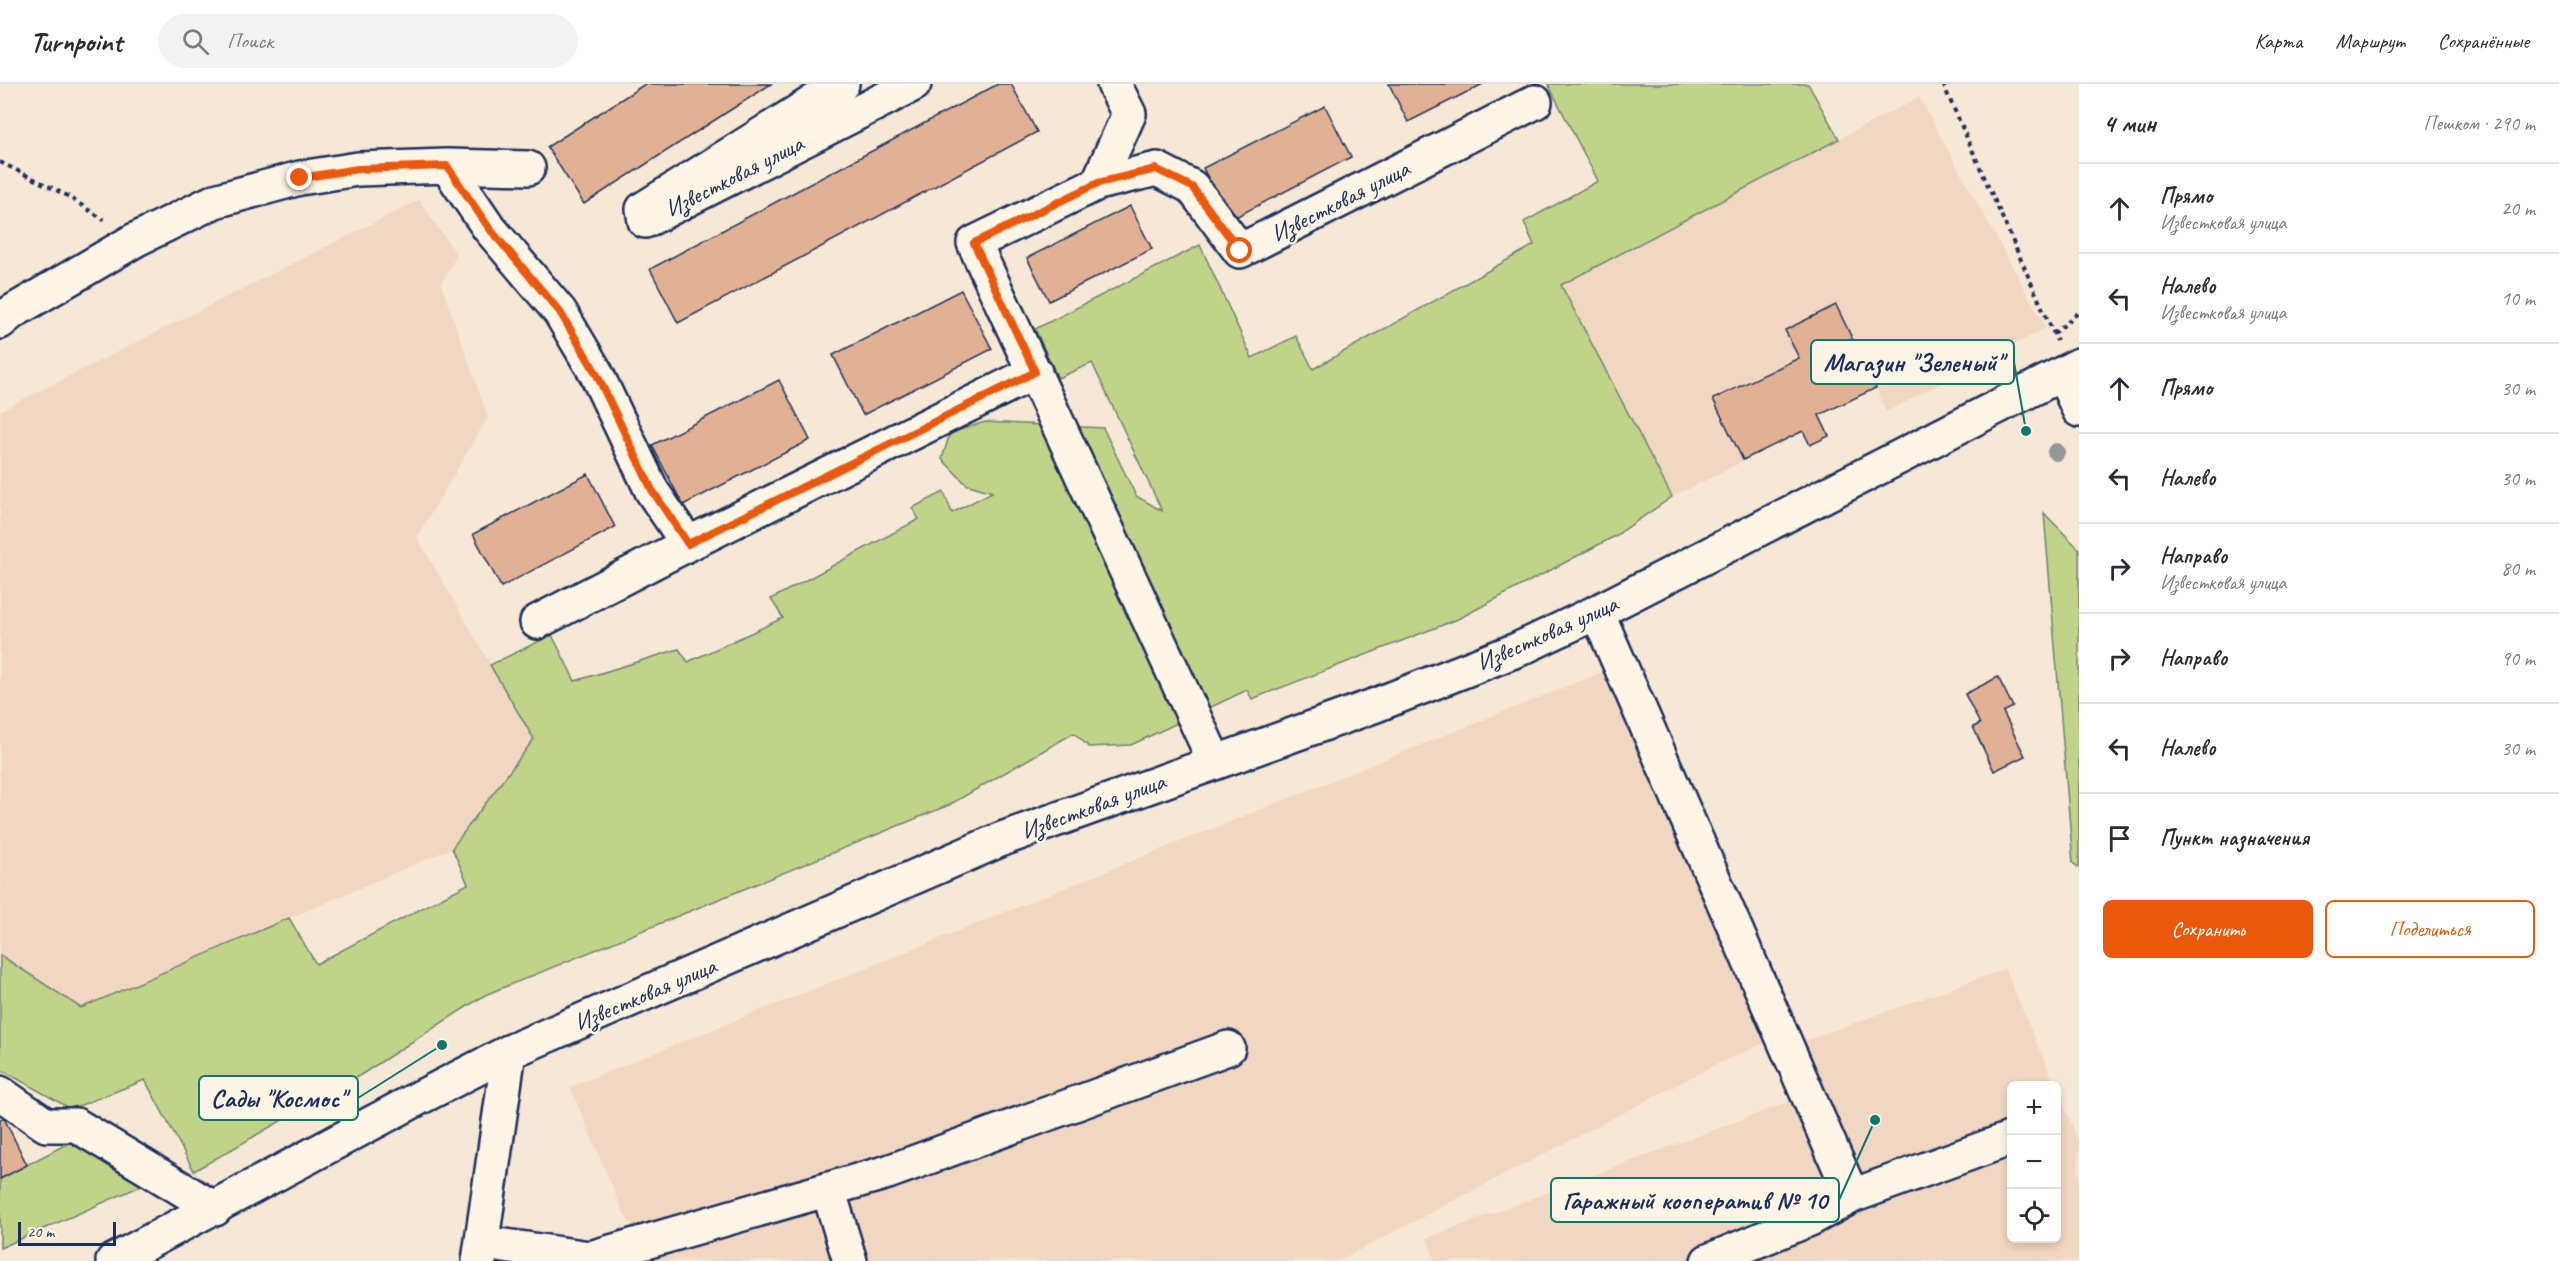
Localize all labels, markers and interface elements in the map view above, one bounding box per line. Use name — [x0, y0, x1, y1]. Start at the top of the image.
search box — [158, 14, 578, 68]
text: Turnpoint — [30, 24, 122, 59]
icon: search — [179, 25, 212, 58]
text: Поиск — [227, 27, 273, 55]
text: Карта — [2254, 28, 2303, 54]
text: Маршрут — [2336, 28, 2405, 54]
text: Сохранённые — [2438, 28, 2529, 54]
text: 4 мин — [2103, 107, 2156, 140]
text: Пешком · 290 m — [2423, 111, 2535, 136]
street label: Известковая улица — [660, 128, 810, 225]
street label: Известковая улица — [1266, 153, 1416, 250]
route end — [286, 164, 312, 190]
text: Прямо — [2160, 182, 2212, 210]
icon: ahead — [2103, 192, 2136, 225]
text: 20 m — [2501, 196, 2535, 221]
text: Известковая улица — [2160, 210, 2286, 235]
route start — [1226, 237, 1252, 263]
text: Налево — [2160, 272, 2216, 300]
icon: left — [2103, 282, 2136, 315]
text: 10 m — [2501, 286, 2535, 311]
text: Известковая улица — [2160, 300, 2286, 325]
callout: Магазин "Зеленый" — [1811, 340, 2014, 384]
text: Магазин "Зеленый" — [1823, 346, 2008, 379]
icon: ahead — [2103, 372, 2136, 405]
text: Прямо — [2160, 374, 2212, 402]
text: 30 m — [2501, 376, 2535, 401]
icon: left — [2103, 462, 2136, 495]
text: Налево — [2160, 464, 2216, 492]
text: 30 m — [2501, 466, 2535, 491]
text: Направо — [2160, 542, 2227, 570]
icon: right — [2103, 552, 2136, 585]
text: 80 m — [2501, 556, 2535, 581]
text: Известковая улица — [2160, 570, 2286, 595]
street label: Известковая улица — [1472, 588, 1624, 678]
icon: right — [2103, 642, 2136, 675]
text: Направо — [2160, 644, 2227, 672]
text: 90 m — [2501, 646, 2535, 671]
icon: left — [2103, 732, 2136, 765]
text: Налево — [2160, 734, 2216, 762]
text: 30 m — [2501, 736, 2535, 761]
street label: Известковая улица — [1017, 766, 1171, 847]
icon: arrive — [2103, 822, 2136, 855]
text: Пункт назначения — [2160, 824, 2309, 852]
button: Сохранить — [2103, 900, 2313, 958]
button: Поделиться — [2325, 900, 2535, 958]
street label: Известковая улица — [569, 950, 722, 1038]
callout: Сады "Космос" — [199, 1076, 358, 1120]
map controls — [2007, 1081, 2061, 1243]
button: + — [2007, 1081, 2061, 1135]
text: Сады "Космос" — [211, 1082, 351, 1115]
button: − — [2007, 1135, 2061, 1189]
callout: Гаражный кооператив № 10 — [1551, 1178, 1839, 1222]
text: Гаражный кооператив № 10 — [1563, 1184, 1830, 1217]
button: locate — [2007, 1189, 2061, 1243]
scale bar — [18, 1219, 116, 1246]
text: 20 m — [27, 1222, 54, 1242]

